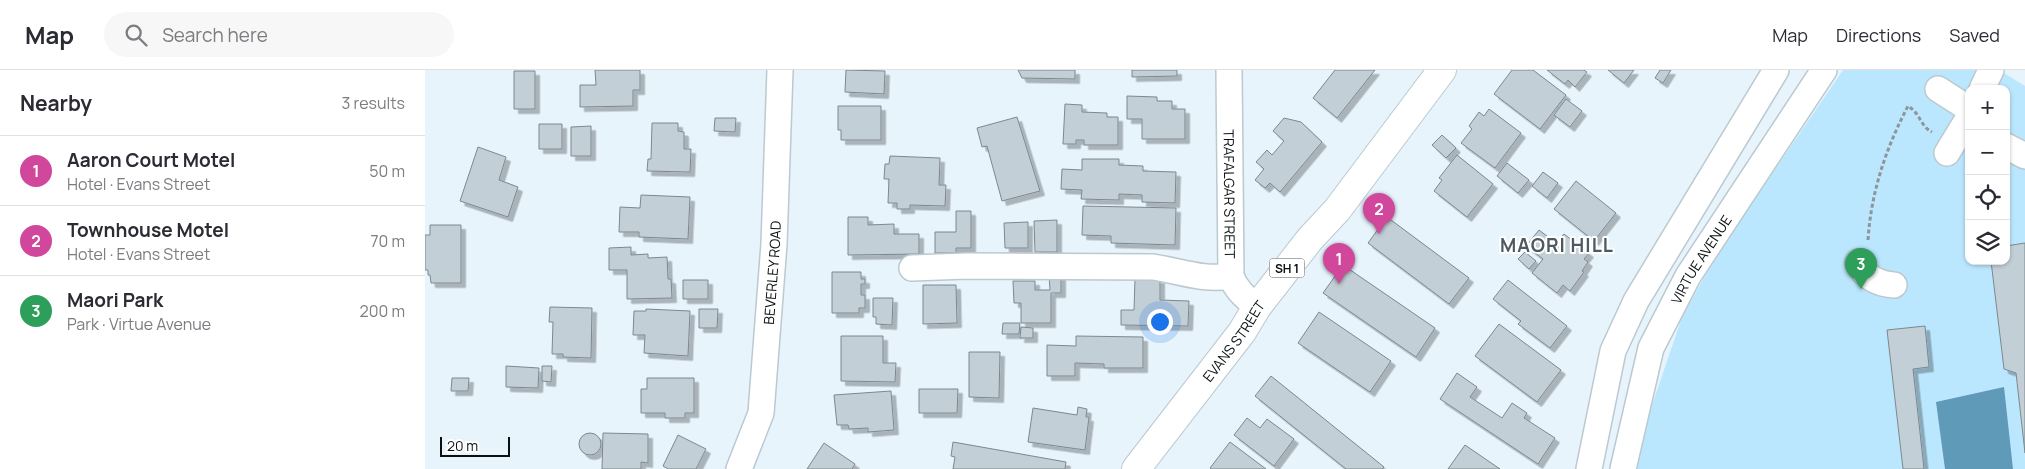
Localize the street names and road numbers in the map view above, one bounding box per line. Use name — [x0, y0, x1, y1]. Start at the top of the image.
street label: TRAFALGAR STREET — [1220, 129, 1240, 259]
street label: VIRTUE AVENUE — [1666, 211, 1735, 307]
street label: BEVERLEY ROAD — [758, 220, 784, 325]
road number: SH 1 — [1269, 258, 1305, 278]
street label: EVANS STREET — [1198, 296, 1269, 385]

